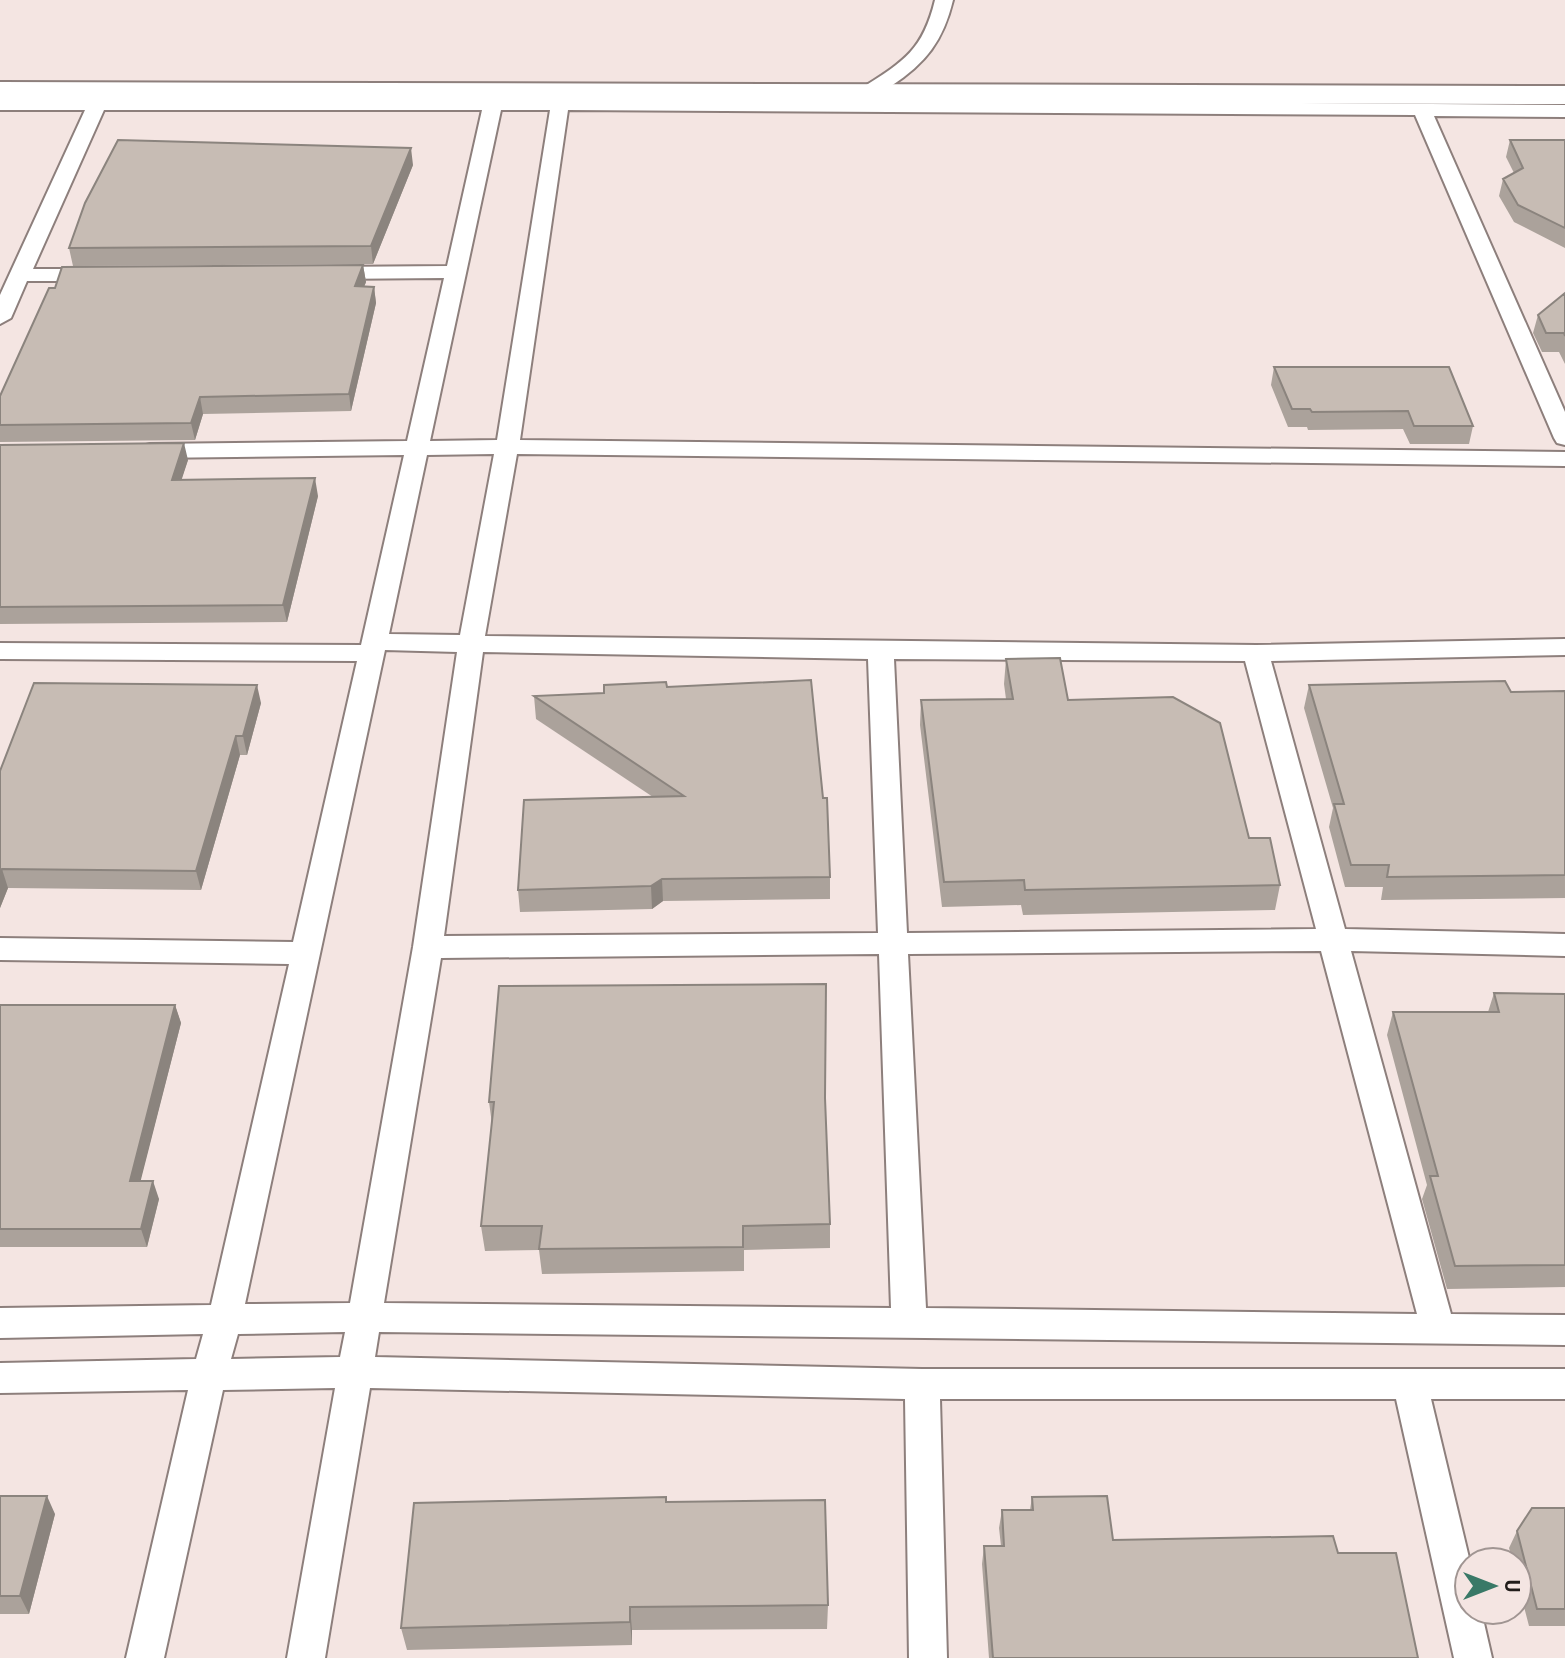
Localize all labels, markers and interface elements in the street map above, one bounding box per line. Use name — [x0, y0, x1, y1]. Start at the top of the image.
north arrow — [1453, 1546, 1533, 1626]
text: U — [1498, 1579, 1528, 1593]

